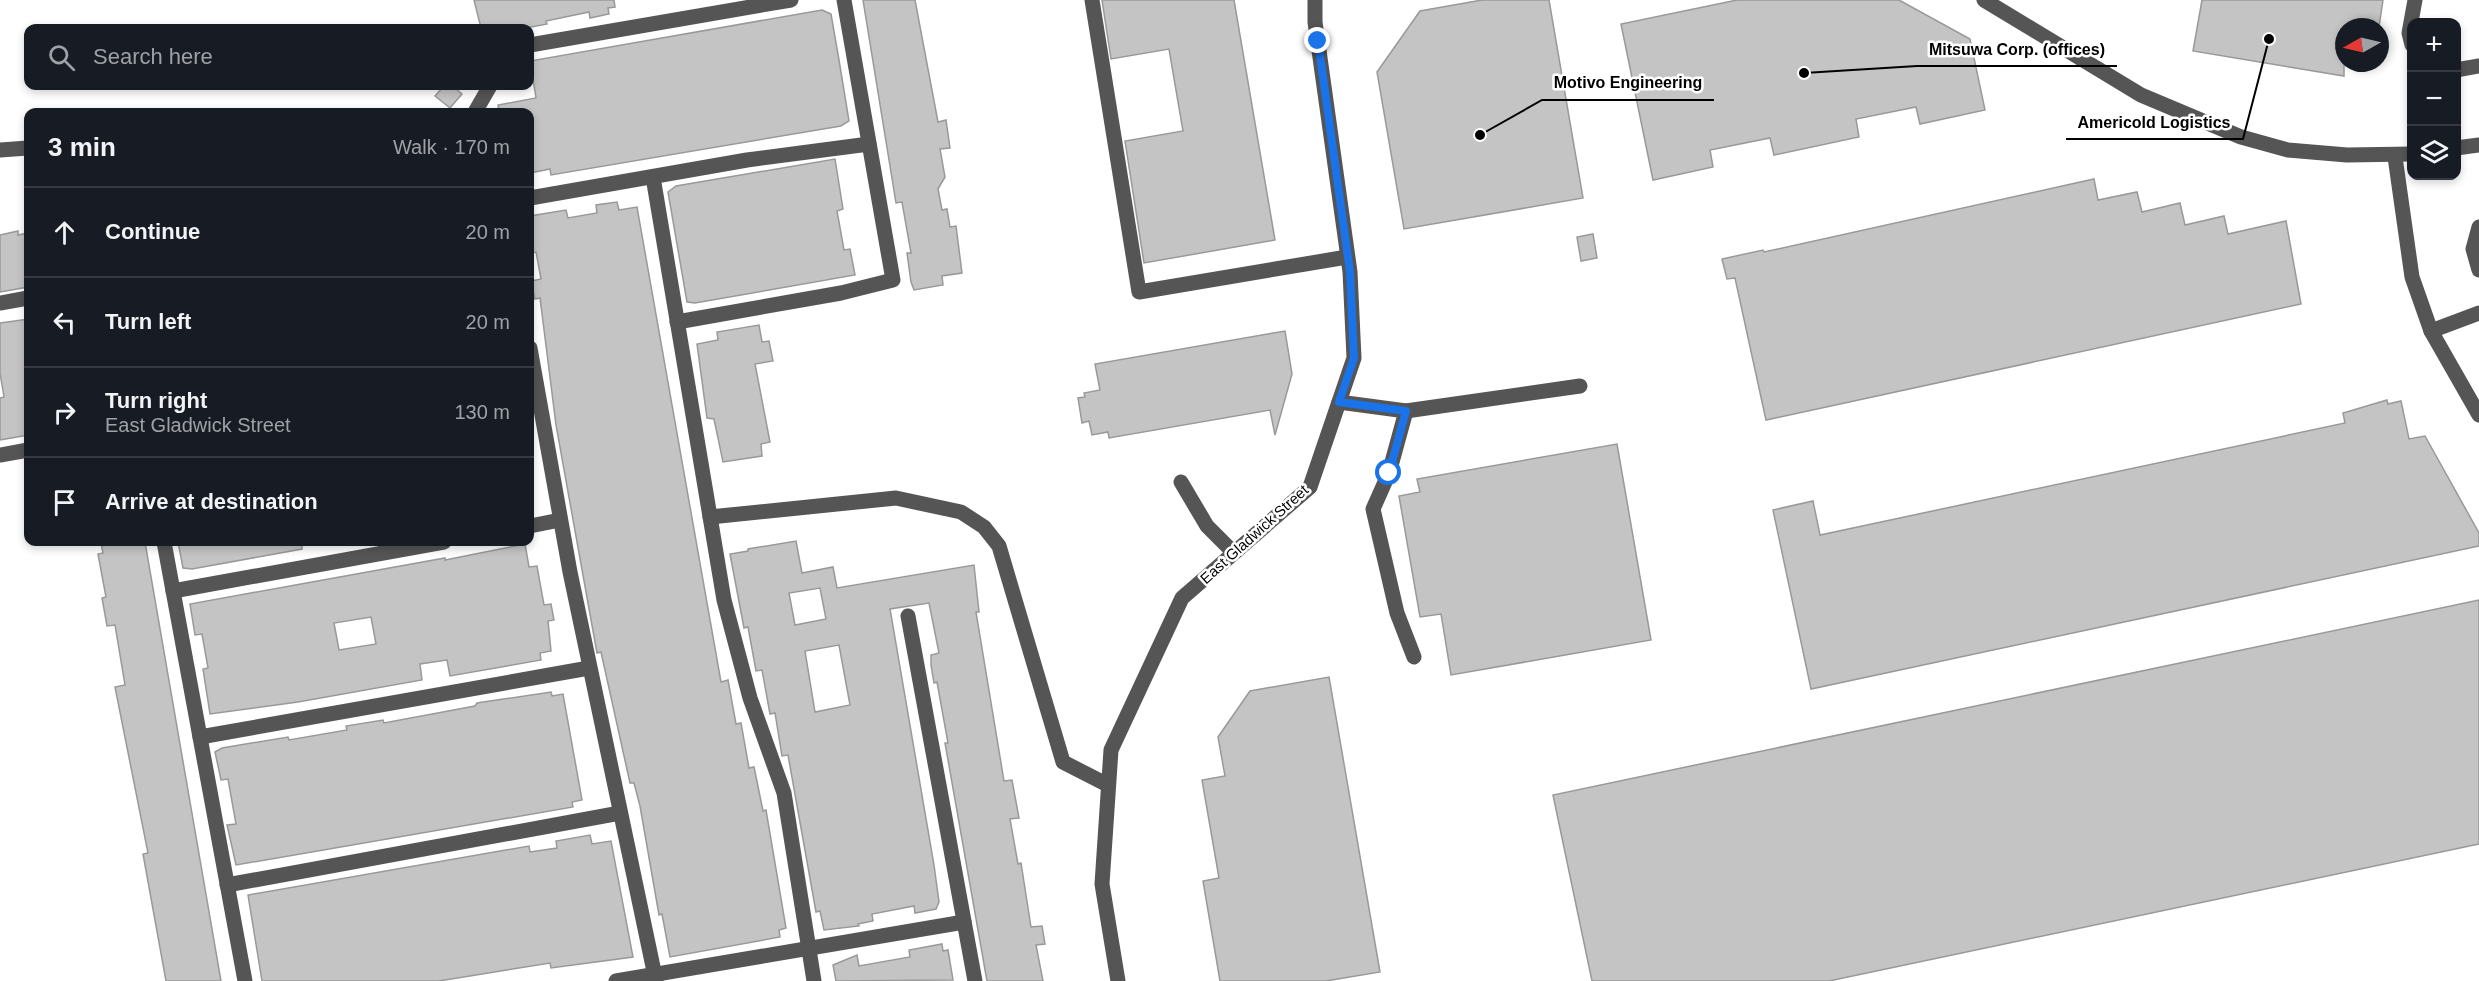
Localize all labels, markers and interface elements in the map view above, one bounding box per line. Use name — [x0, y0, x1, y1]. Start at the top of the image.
north arrow — [2335, 18, 2389, 72]
map controls — [2407, 18, 2461, 180]
button: + — [2407, 18, 2461, 72]
search box — [24, 24, 534, 90]
route end — [1304, 27, 1330, 53]
callout: Mitsuwa Corp. (offices) — [1917, 32, 2117, 66]
icon: search — [45, 41, 78, 74]
text: Mitsuwa Corp. (offices) — [1929, 41, 2105, 58]
text: Search here — [93, 44, 213, 69]
callout: Motivo Engineering — [1542, 66, 1714, 100]
button: − — [2407, 72, 2461, 126]
text: Motivo Engineering — [1554, 74, 1702, 91]
callout: Americold Logistics — [2066, 105, 2243, 139]
text: Americold Logistics — [2078, 114, 2231, 131]
button: layers — [2407, 126, 2461, 180]
text: 3 min — [48, 132, 116, 162]
text: Walk · 170 m — [393, 136, 510, 158]
icon: ahead — [48, 216, 81, 249]
text: Continue — [105, 219, 200, 244]
text: 20 m — [466, 221, 510, 243]
icon: left — [48, 306, 81, 339]
text: Turn left — [105, 309, 191, 334]
text: 20 m — [466, 311, 510, 333]
text: Turn right — [105, 388, 207, 413]
icon: right — [48, 396, 81, 429]
text: 130 m — [454, 401, 510, 423]
text: East Gladwick Street — [105, 414, 291, 436]
route start — [1375, 459, 1401, 485]
street label: East Gladwick Street — [1197, 481, 1312, 587]
icon: arrive — [48, 486, 81, 519]
text: Arrive at destination — [105, 489, 318, 514]

